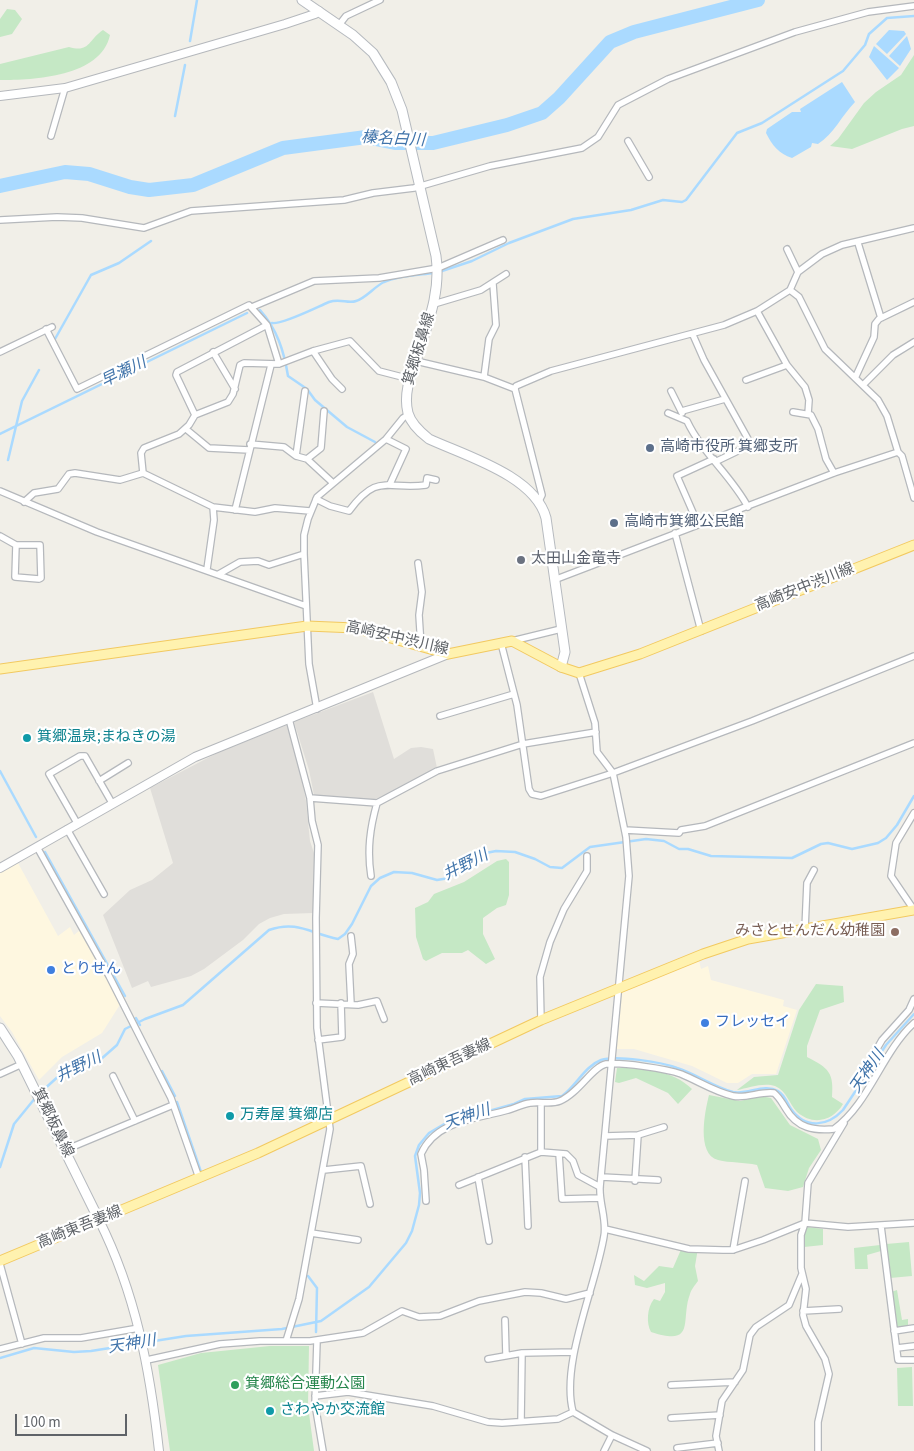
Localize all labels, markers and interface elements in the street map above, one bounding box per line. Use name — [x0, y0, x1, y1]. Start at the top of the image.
water label: 榛名白川 — [361, 129, 425, 151]
street label: 箕郷板鼻線 — [400, 311, 440, 387]
water label: 早瀬川 — [98, 354, 150, 392]
place label: 高崎市役所 箕郷支所 — [660, 439, 798, 457]
marker: 高崎市役所 箕郷支所 — [644, 442, 656, 454]
place label: 高崎市箕郷公民館 — [624, 514, 744, 532]
marker: 高崎市箕郷公民館 — [608, 517, 620, 529]
place label: 太田山金竜寺 — [531, 551, 621, 569]
marker: 太田山金竜寺 — [515, 554, 527, 566]
street label: 高崎安中渋川線 — [753, 560, 857, 616]
street label: 高崎安中渋川線 — [344, 618, 450, 660]
place label: 箕郷温泉;まねきの湯 — [37, 729, 176, 747]
marker: 箕郷温泉;まねきの湯 — [21, 732, 33, 744]
water label: 井野川 — [440, 847, 492, 885]
place label: みさとせんだん幼稚園 — [735, 923, 885, 941]
marker: みさとせんだん幼稚園 — [889, 926, 901, 938]
place label: とりせん — [61, 961, 121, 979]
marker: とりせん — [45, 964, 57, 976]
place label: フレッセイ — [715, 1014, 790, 1032]
marker: フレッセイ — [699, 1017, 711, 1029]
street label: 高崎東吾妻線 — [405, 1036, 495, 1090]
water label: 天神川 — [847, 1047, 889, 1097]
water label: 井野川 — [53, 1049, 105, 1087]
street label: 箕郷板鼻線 — [27, 1085, 77, 1161]
water label: 天神川 — [441, 1101, 493, 1135]
place label: 万寿屋 箕郷店 — [240, 1107, 333, 1125]
marker: 万寿屋 箕郷店 — [224, 1110, 236, 1122]
street label: 高崎東吾妻線 — [35, 1203, 125, 1253]
water label: 天神川 — [107, 1332, 157, 1358]
place label: 箕郷総合運動公園 — [245, 1376, 365, 1394]
marker: 箕郷総合運動公園 — [229, 1379, 241, 1391]
place label: さわやか交流館 — [280, 1402, 385, 1420]
scale bar — [18, 1404, 130, 1436]
marker: さわやか交流館 — [264, 1405, 276, 1417]
text: 100 m — [23, 1412, 61, 1433]

